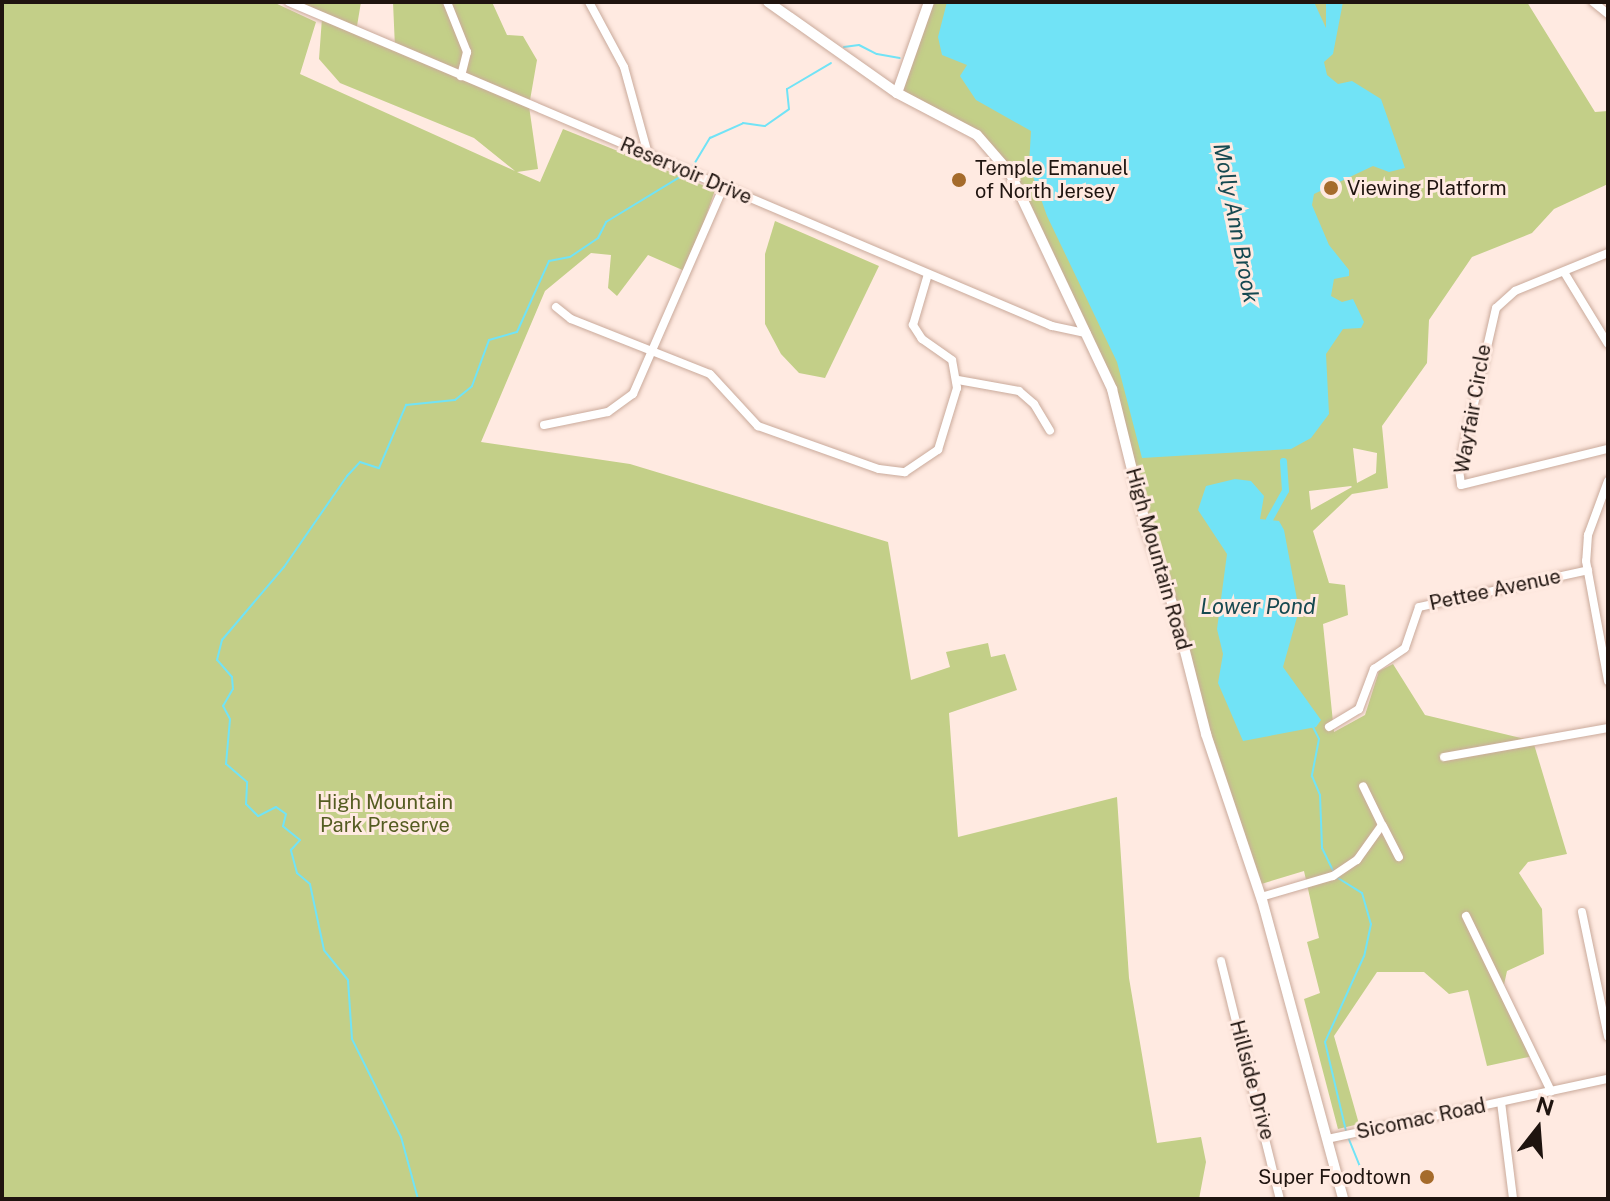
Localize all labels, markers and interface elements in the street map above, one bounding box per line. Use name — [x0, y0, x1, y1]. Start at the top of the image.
street label: Reservoir Drive — [617, 132, 755, 210]
water label: Molly Ann Brook — [1208, 141, 1264, 305]
place label: Temple Emanuel of North Jersey — [975, 156, 1129, 203]
marker: Temple Emanuel of North Jersey — [950, 171, 968, 189]
place label: Viewing Platform — [1347, 176, 1507, 200]
marker: Viewing Platform — [1322, 179, 1340, 197]
street label: Wayfair Circle — [1450, 343, 1496, 475]
street label: High Mountain Road — [1121, 465, 1195, 653]
street label: Pettee Avenue — [1427, 564, 1563, 616]
water label: Lower Pond — [1200, 594, 1316, 620]
park label: High Mountain Park Preserve — [317, 791, 453, 838]
street label: Hillside Drive — [1224, 1018, 1280, 1142]
north arrow — [1498, 1089, 1578, 1169]
text: N — [1533, 1091, 1557, 1121]
street label: Sicomac Road — [1354, 1094, 1488, 1144]
place label: Super Foodtown — [1258, 1165, 1411, 1189]
marker: Super Foodtown — [1418, 1168, 1436, 1186]

